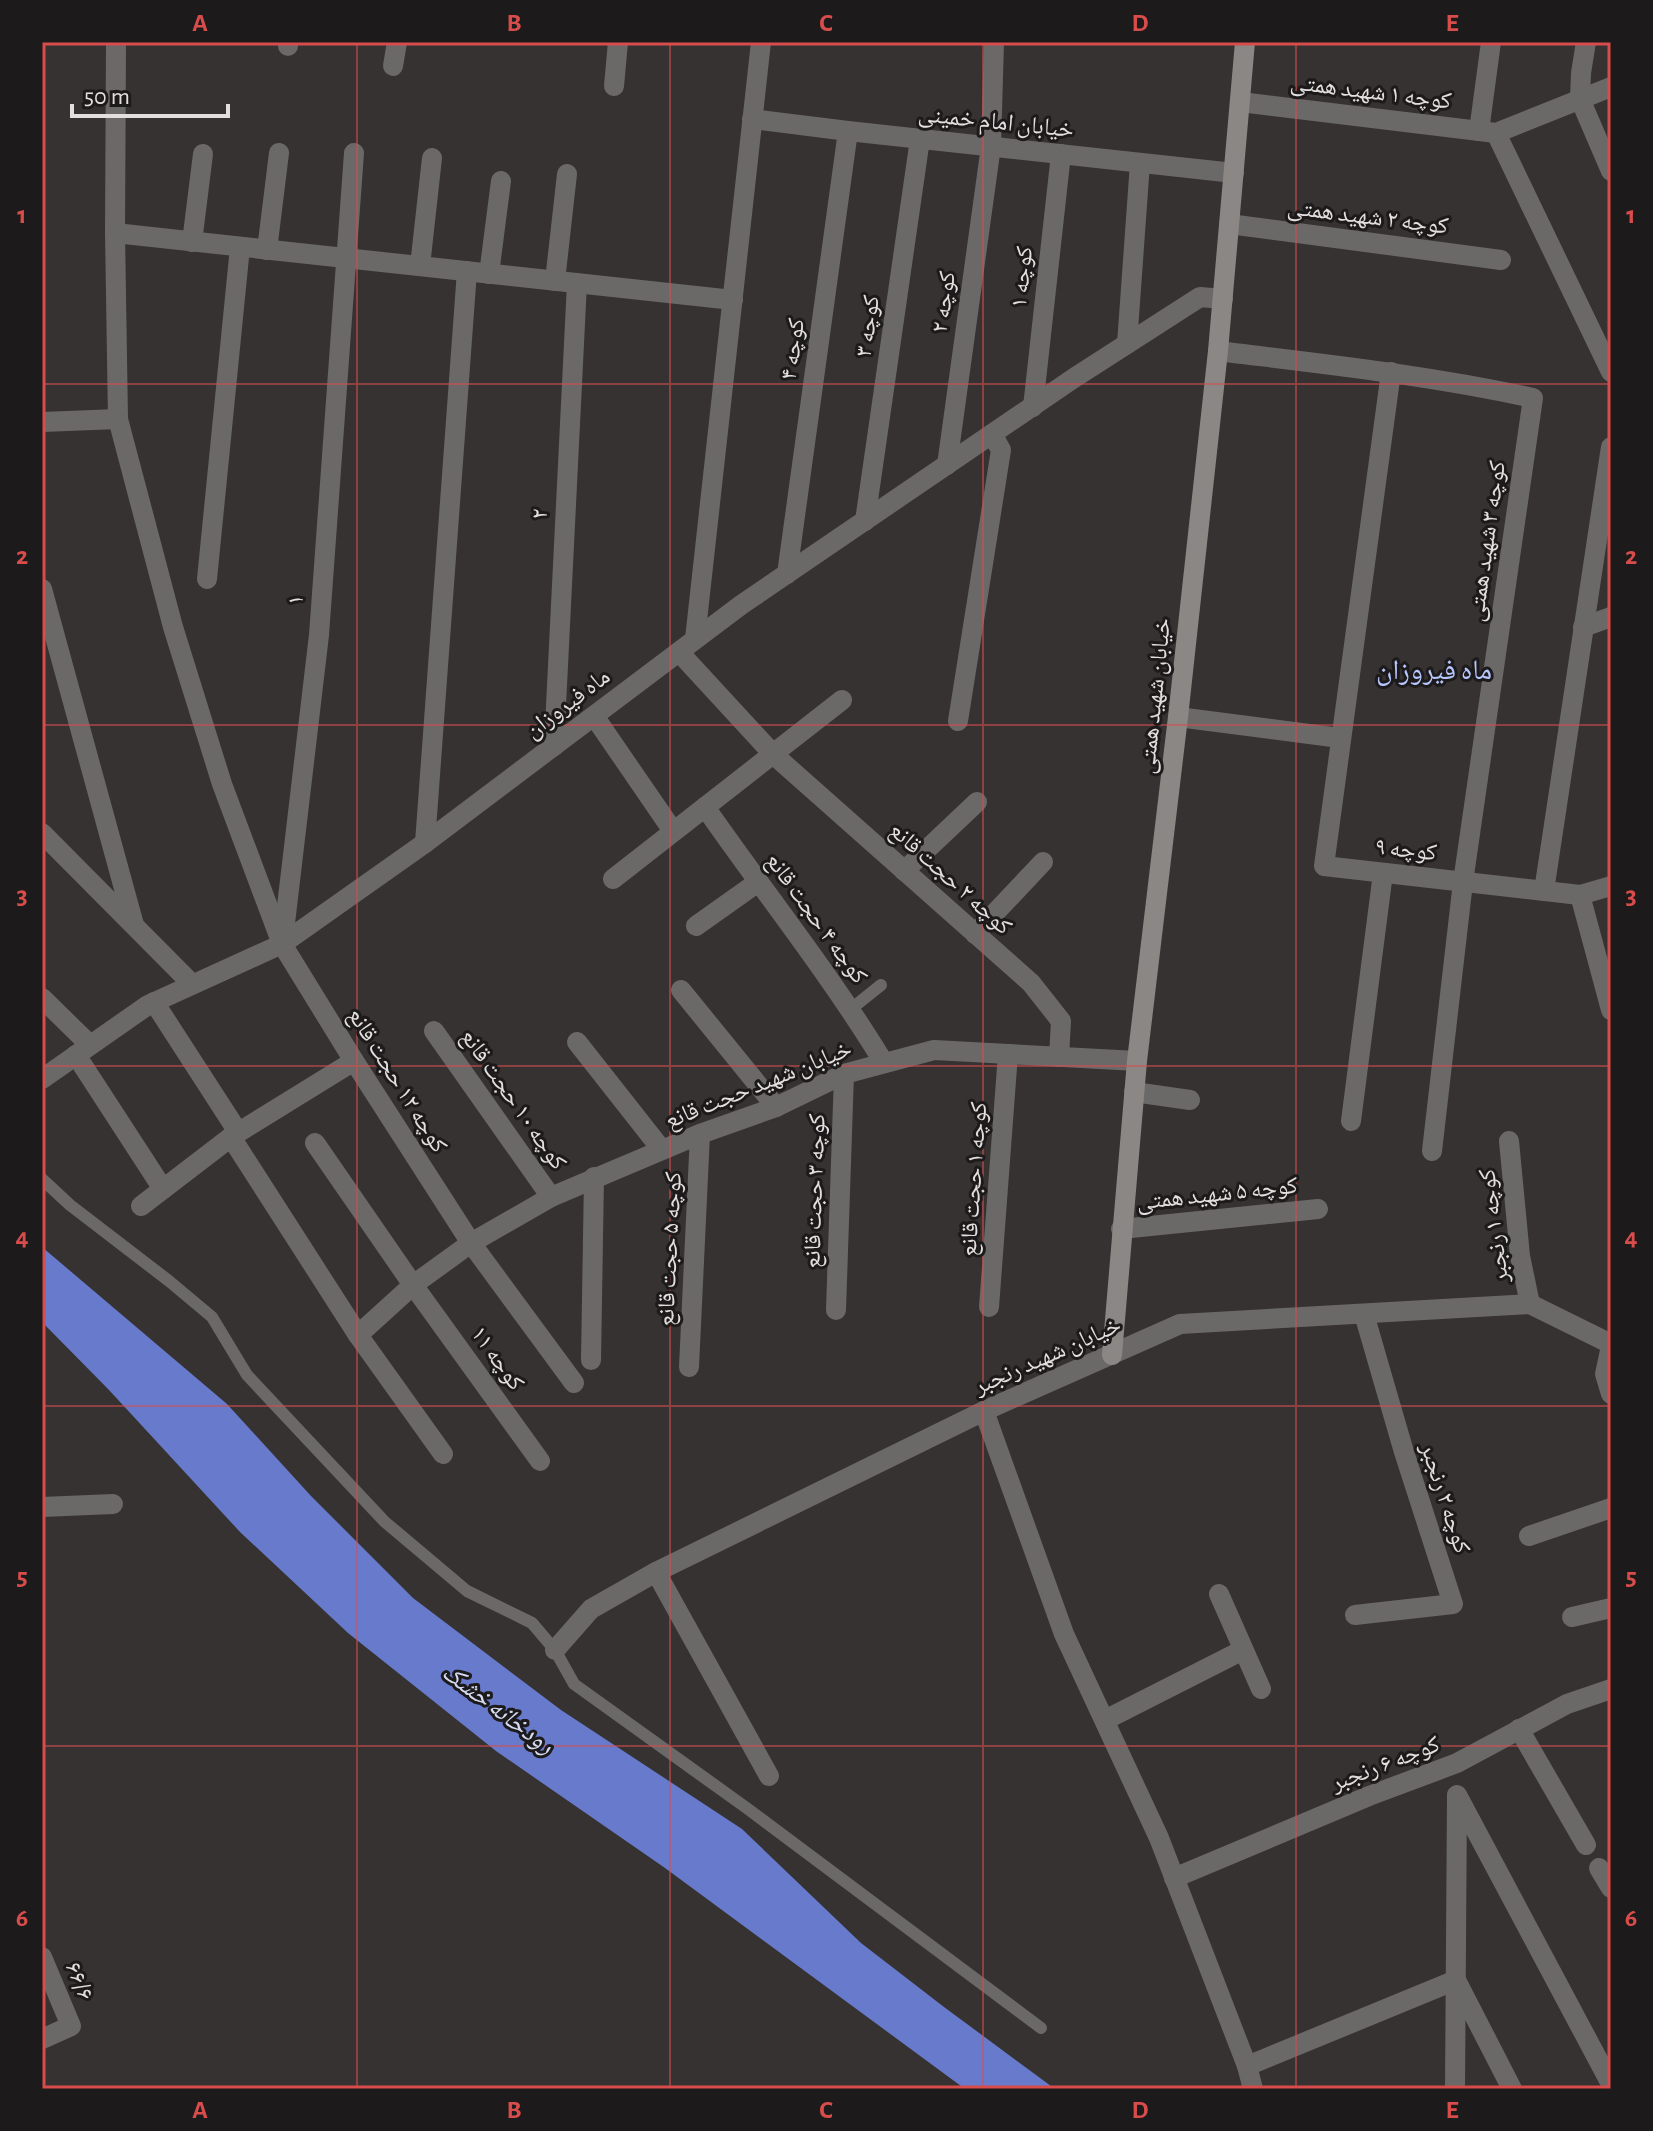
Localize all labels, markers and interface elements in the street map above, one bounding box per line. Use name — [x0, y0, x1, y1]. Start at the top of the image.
text: A — [192, 10, 208, 36]
text: B — [506, 10, 522, 36]
text: C — [819, 10, 833, 36]
text: D — [1131, 10, 1149, 36]
text: E — [1445, 10, 1459, 36]
scale bar — [72, 68, 228, 118]
street label: کوچه ۱ شهید همتی — [1289, 70, 1453, 115]
text: 50 m — [84, 85, 130, 109]
street label: خیابان امام خمینی — [917, 102, 1075, 145]
street label: کوچه ۲ شهید همتی — [1286, 195, 1450, 240]
text: 1 — [17, 202, 27, 228]
text: 1 — [1626, 202, 1636, 228]
street label: کوچه ۱ — [1007, 245, 1038, 309]
street label: کوچه ۲ — [928, 270, 961, 335]
street label: کوچه ۳ — [852, 294, 885, 359]
street label: کوچه ۴ — [777, 317, 810, 382]
street label: کوچه ۳ شهید همتی — [1464, 459, 1511, 623]
street label: ۲ — [528, 508, 552, 520]
text: 2 — [16, 543, 28, 569]
text: 2 — [1625, 543, 1637, 569]
street label: ۱ — [284, 594, 308, 606]
street label: خیابان شهید همتی — [1135, 617, 1176, 775]
district label: ماه فیروزان — [1376, 657, 1492, 686]
street label: ماه فیروزان — [521, 664, 615, 744]
street label: کوچه ۲ حجت قانع — [883, 818, 1016, 941]
street label: کوچه ۹ — [1374, 835, 1438, 866]
street label: کوچه ۴ حجت قانع — [759, 849, 871, 990]
text: 3 — [16, 883, 28, 909]
text: 3 — [1625, 883, 1637, 909]
street label: کوچه ۱۲ حجت قانع — [341, 1004, 451, 1158]
street label: کوچه ۱۰ حجت قانع — [454, 1025, 571, 1176]
street label: خیابان شهید حجت قانع — [662, 1037, 856, 1135]
street label: کوچه ۱ حجت قانع — [957, 1101, 993, 1257]
street label: کوچه ۳ حجت قانع — [800, 1113, 832, 1269]
street label: کوچه ۱ رنجبر — [1475, 1167, 1514, 1285]
street label: کوچه ۵ حجت قانع — [654, 1171, 688, 1327]
street label: کوچه ۵ شهید همتی — [1135, 1174, 1299, 1215]
text: 4 — [15, 1224, 29, 1250]
text: 4 — [1624, 1224, 1638, 1250]
street label: خیابان شهید رنجبر — [969, 1313, 1125, 1400]
street label: کوچه ۱۱ — [466, 1322, 528, 1396]
street label: کوچه ۲ رنجبر — [1415, 1439, 1474, 1557]
text: 5 — [16, 1564, 28, 1590]
text: 5 — [1625, 1564, 1637, 1590]
water label: رودخانه خشک — [437, 1658, 559, 1760]
street label: کوچه ۶ رنجبر — [1327, 1732, 1443, 1797]
text: 6 — [16, 1905, 28, 1931]
text: 6 — [1625, 1905, 1637, 1931]
street label: ۶۶/۶ — [60, 1959, 98, 2004]
text: A — [192, 2097, 208, 2123]
text: B — [506, 2097, 522, 2123]
text: C — [819, 2097, 833, 2123]
text: D — [1131, 2097, 1149, 2123]
text: E — [1445, 2097, 1459, 2123]

